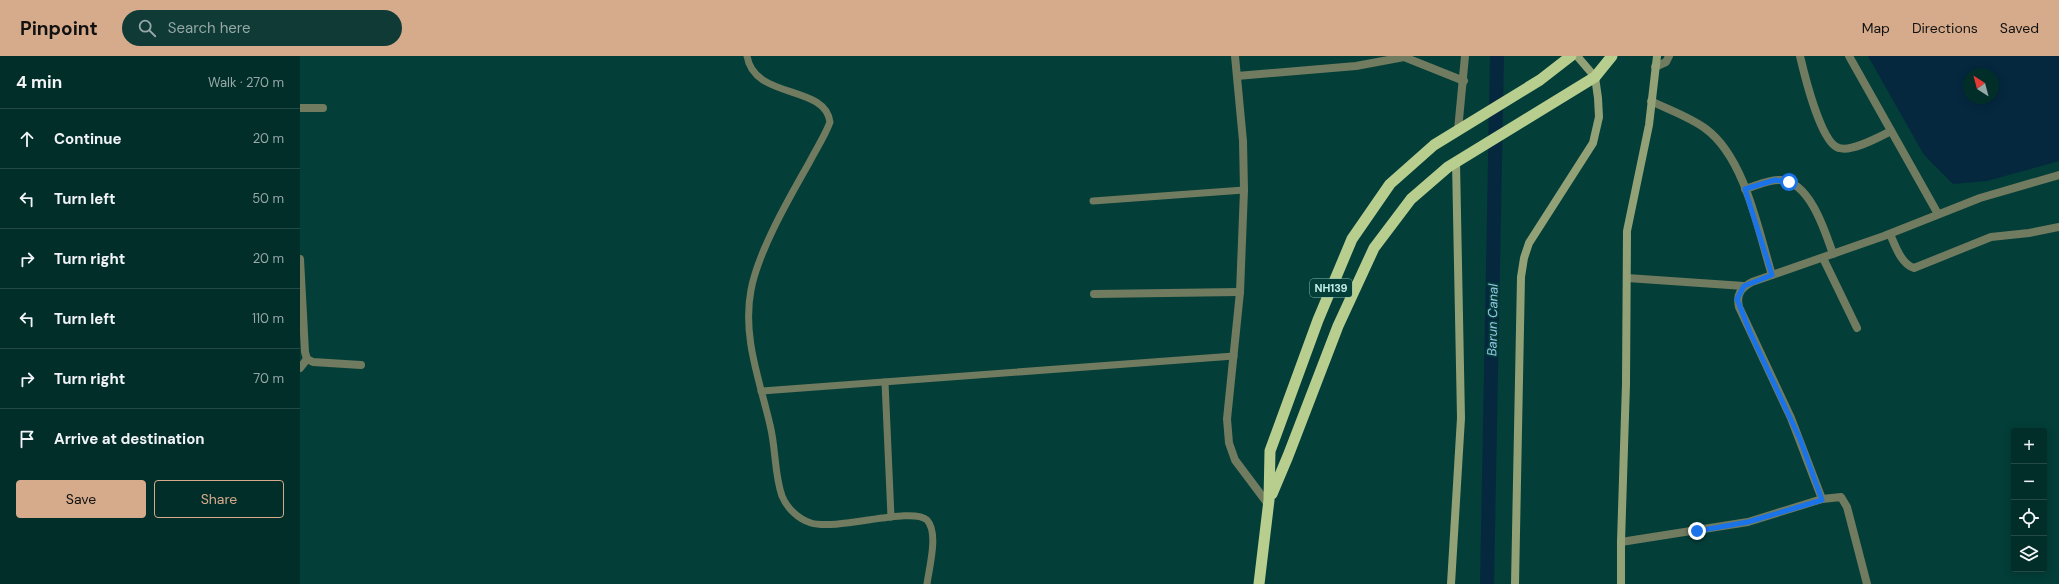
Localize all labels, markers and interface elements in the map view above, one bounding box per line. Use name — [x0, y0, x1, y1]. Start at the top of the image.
search box — [122, 10, 402, 46]
text: Pinpoint — [20, 16, 98, 41]
icon: search — [136, 17, 158, 39]
text: Search here — [168, 18, 251, 38]
text: Map — [1862, 19, 1890, 37]
text: Directions — [1912, 19, 1978, 37]
text: Saved — [2000, 19, 2039, 37]
north arrow — [1963, 68, 1999, 104]
text: 4 min — [16, 71, 62, 93]
text: Walk · 270 m — [208, 74, 284, 91]
icon: ahead — [16, 128, 38, 150]
text: Continue — [54, 129, 122, 149]
text: 20 m — [253, 130, 284, 147]
route start — [1780, 173, 1798, 191]
icon: left — [16, 188, 38, 210]
text: Turn left — [54, 189, 115, 209]
text: 50 m — [252, 190, 284, 207]
icon: right — [16, 248, 38, 270]
text: Turn right — [54, 249, 125, 269]
text: 20 m — [253, 250, 284, 267]
road number: NH139 — [1310, 279, 1352, 297]
water label: Barun Canal — [1483, 283, 1502, 356]
icon: left — [16, 308, 38, 330]
text: Turn left — [54, 309, 115, 329]
text: 110 m — [252, 310, 284, 327]
icon: right — [16, 368, 38, 390]
text: Turn right — [54, 369, 125, 389]
text: 70 m — [253, 370, 284, 387]
icon: arrive — [16, 428, 38, 450]
map controls — [2011, 428, 2047, 572]
button: + — [2011, 428, 2047, 464]
text: Arrive at destination — [54, 429, 205, 449]
button: − — [2011, 464, 2047, 500]
button: Save — [16, 480, 146, 518]
button: Share — [154, 480, 284, 518]
button: locate — [2011, 500, 2047, 536]
route end — [1688, 522, 1706, 540]
button: layers — [2011, 536, 2047, 572]

